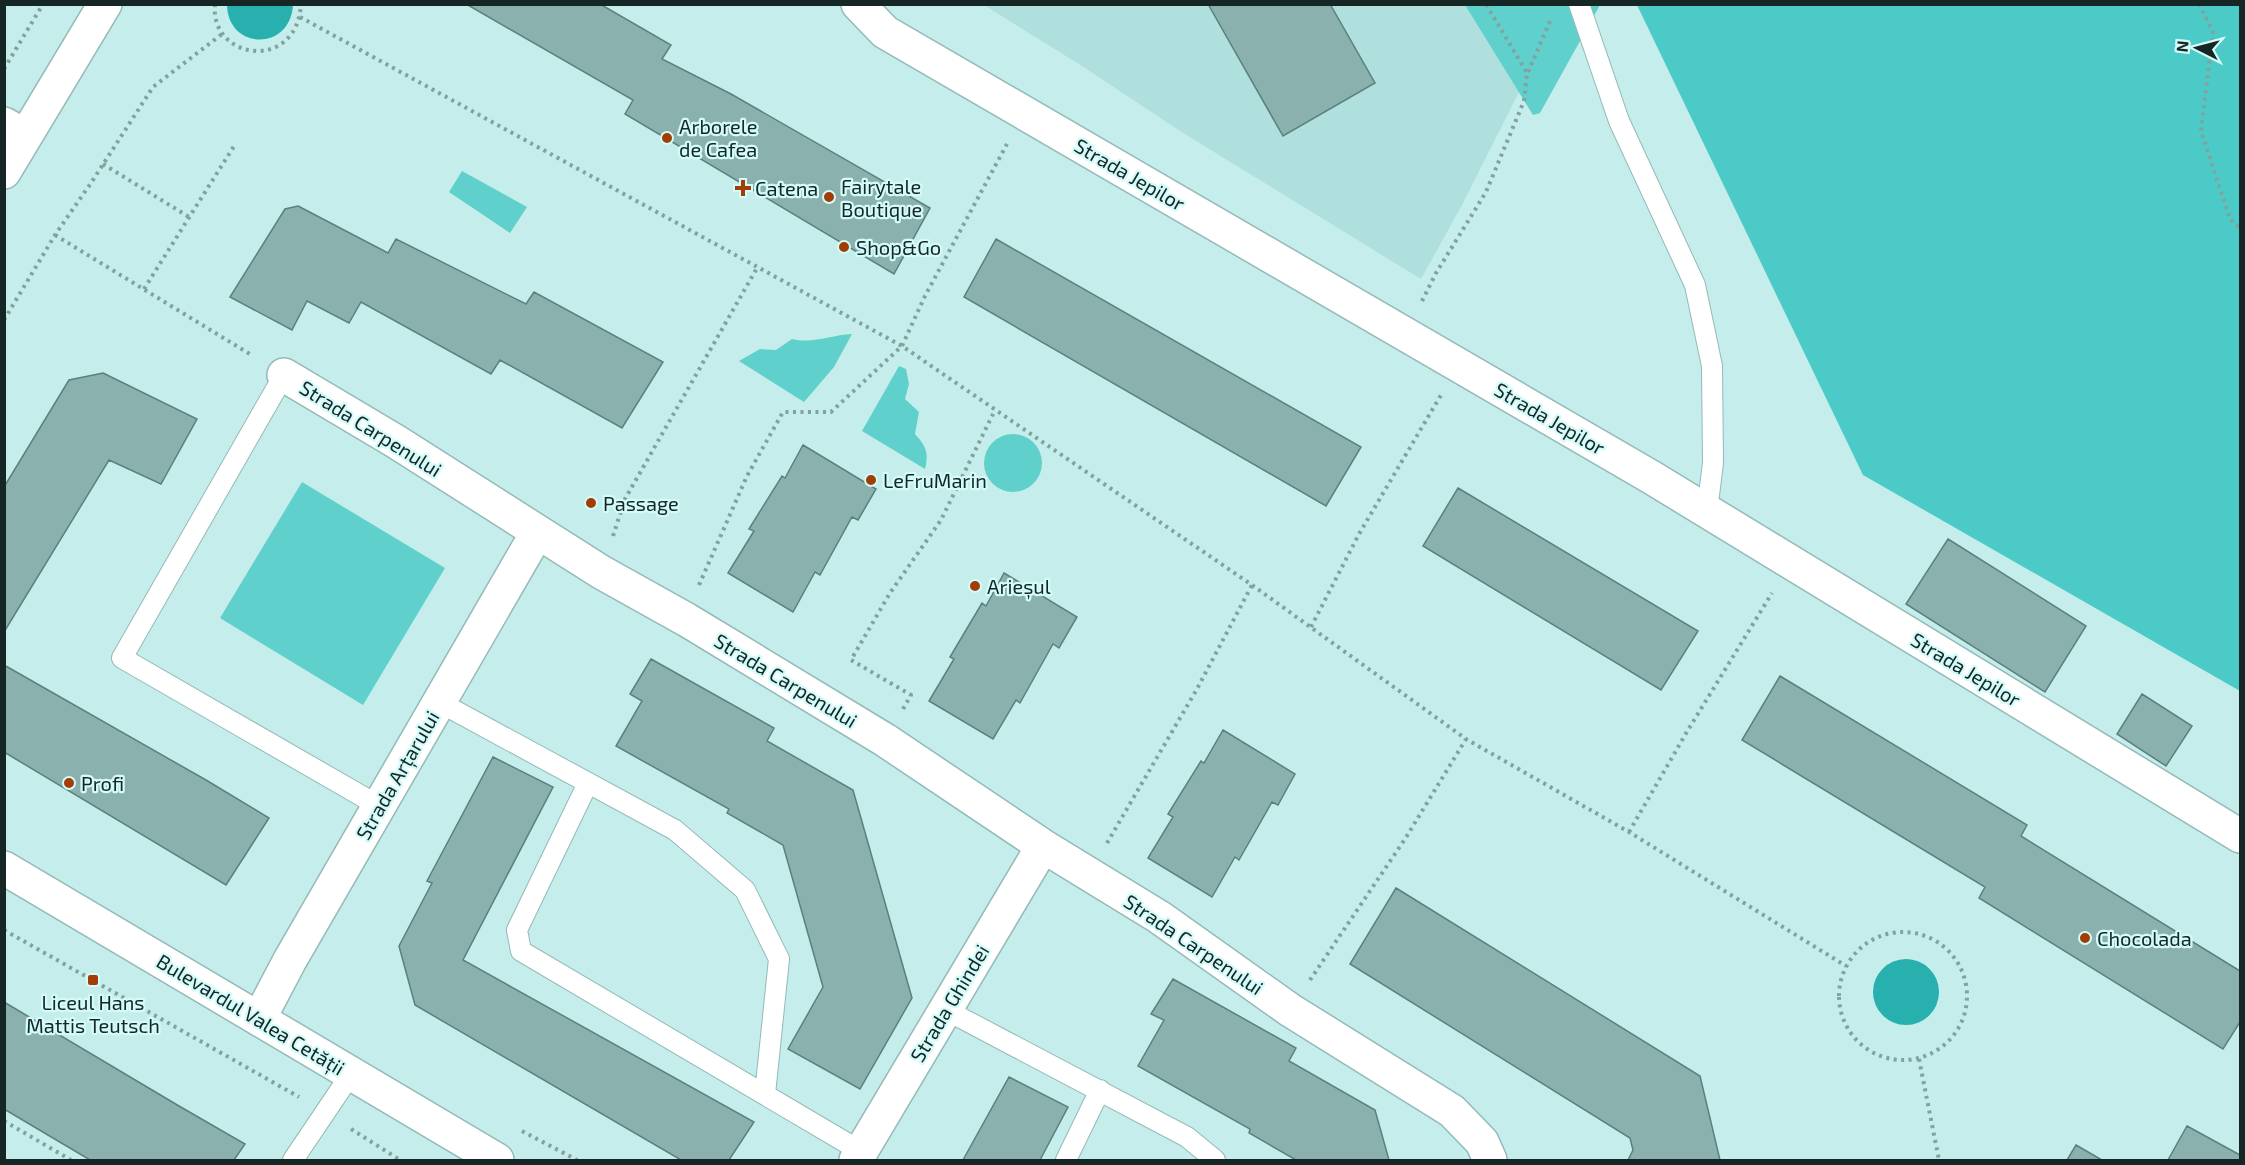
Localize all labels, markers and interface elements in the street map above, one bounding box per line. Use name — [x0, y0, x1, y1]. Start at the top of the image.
north arrow — [2167, 18, 2227, 78]
text: N — [2172, 40, 2192, 53]
place label: Arborele de Cafea — [679, 114, 757, 161]
marker: Arborele de Cafea — [660, 131, 674, 145]
street label: Strada Jepilor — [1070, 133, 1190, 215]
place label: Fairytale Boutique — [841, 174, 922, 221]
place label: Catena — [755, 176, 818, 200]
marker: Catena — [736, 181, 750, 195]
marker: Fairytale Boutique — [822, 190, 836, 204]
place label: Shop&Go — [856, 235, 941, 259]
marker: Shop&Go — [837, 240, 851, 254]
street label: Strada Carpenului — [296, 375, 446, 481]
street label: Strada Jepilor — [1490, 377, 1610, 459]
place label: LeFruMarin — [883, 468, 987, 492]
marker: LeFruMarin — [864, 473, 878, 487]
place label: Passage — [603, 491, 679, 515]
marker: Passage — [584, 496, 598, 510]
place label: Arieșul — [987, 574, 1051, 600]
marker: Arieșul — [968, 579, 982, 593]
street label: Strada Jepilor — [1907, 627, 2025, 711]
street label: Strada Carpenului — [710, 628, 862, 732]
street label: Strada Arțarului — [350, 706, 445, 845]
place label: Profi — [81, 771, 124, 795]
marker: Profi — [62, 776, 76, 790]
street label: Strada Carpenului — [1120, 889, 1268, 999]
place label: Chocolada — [2097, 926, 2192, 950]
marker: Chocolada — [2078, 931, 2092, 945]
street label: Strada Ghindei — [905, 940, 993, 1066]
street label: Bulevardul Valea Cetății — [152, 948, 349, 1081]
marker: Liceul Hans Mattis Teutsch — [86, 973, 100, 987]
place label: Liceul Hans Mattis Teutsch — [26, 990, 160, 1037]

